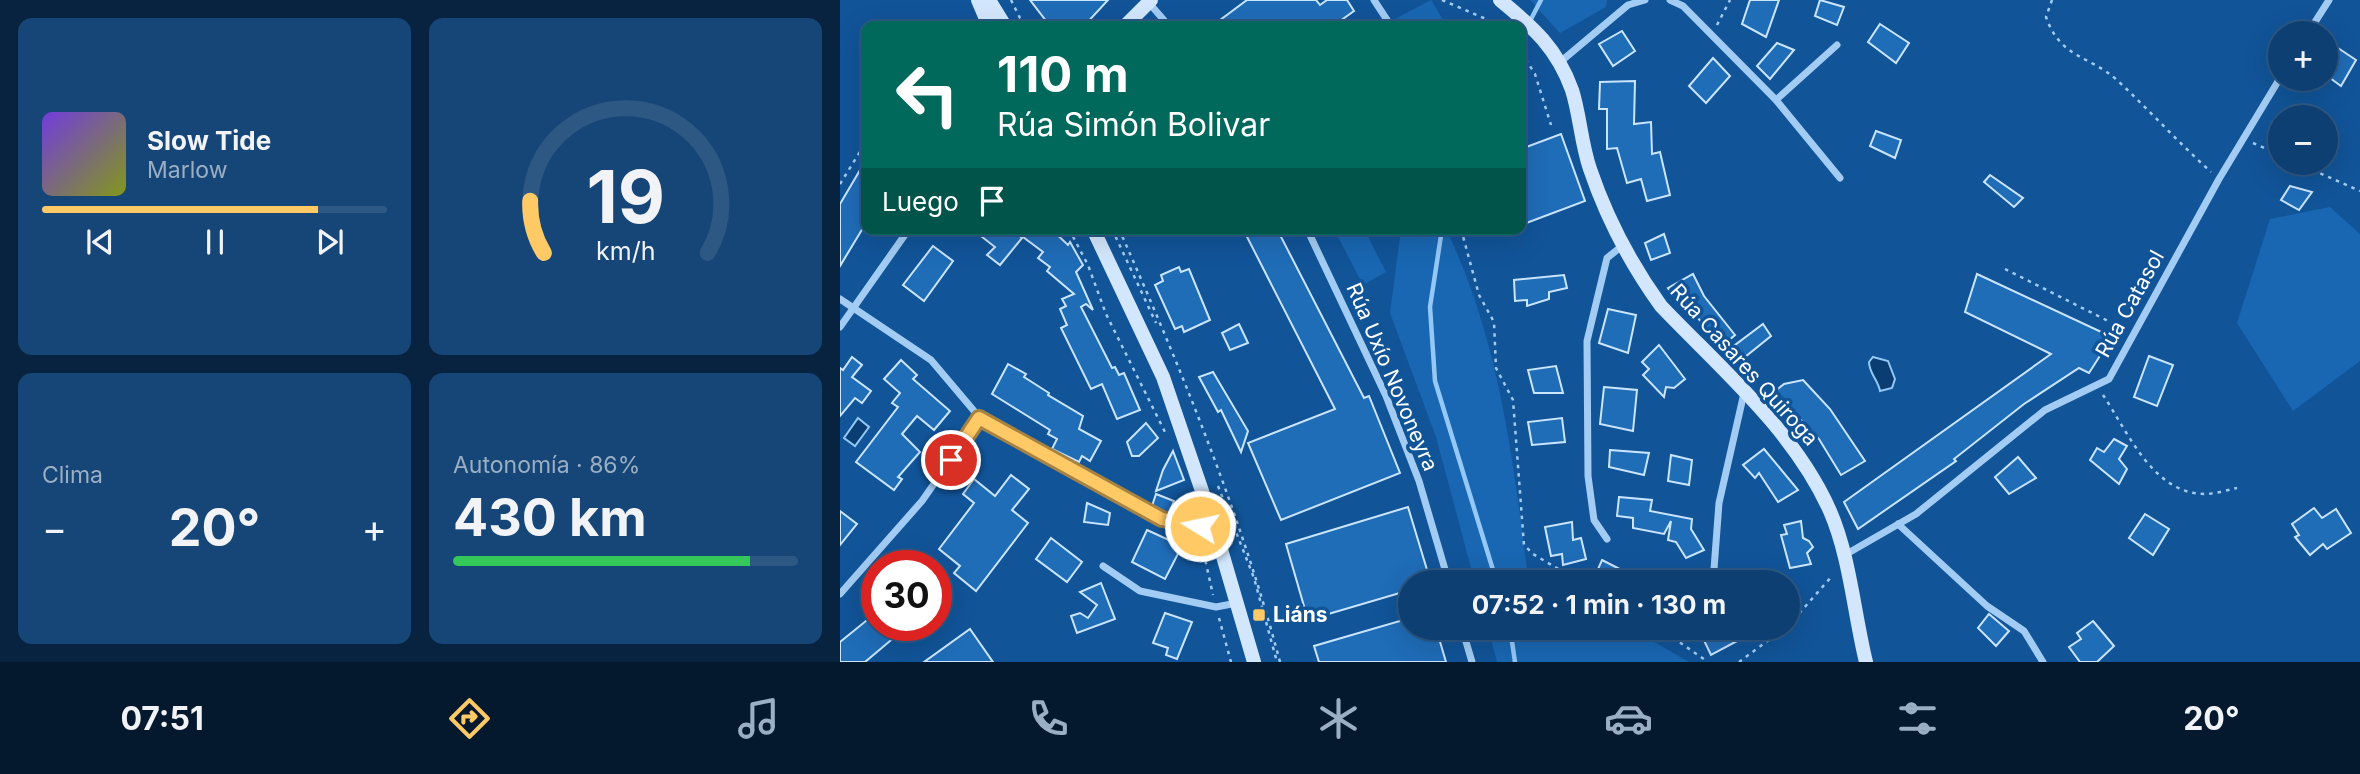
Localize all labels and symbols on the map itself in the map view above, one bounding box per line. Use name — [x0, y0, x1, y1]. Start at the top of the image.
street label: Rúa Catasol — [2090, 246, 2169, 362]
street label: Rúa Uxío Novoneyra — [1341, 279, 1443, 475]
street label: Rúa Casares Quiroga — [1665, 279, 1824, 451]
pin — [921, 430, 981, 490]
position arrow — [1163, 489, 1237, 563]
speed limit sign: 30 — [861, 550, 952, 641]
place label: Liáns — [1273, 602, 1328, 627]
marker: Liáns — [1251, 607, 1267, 623]

